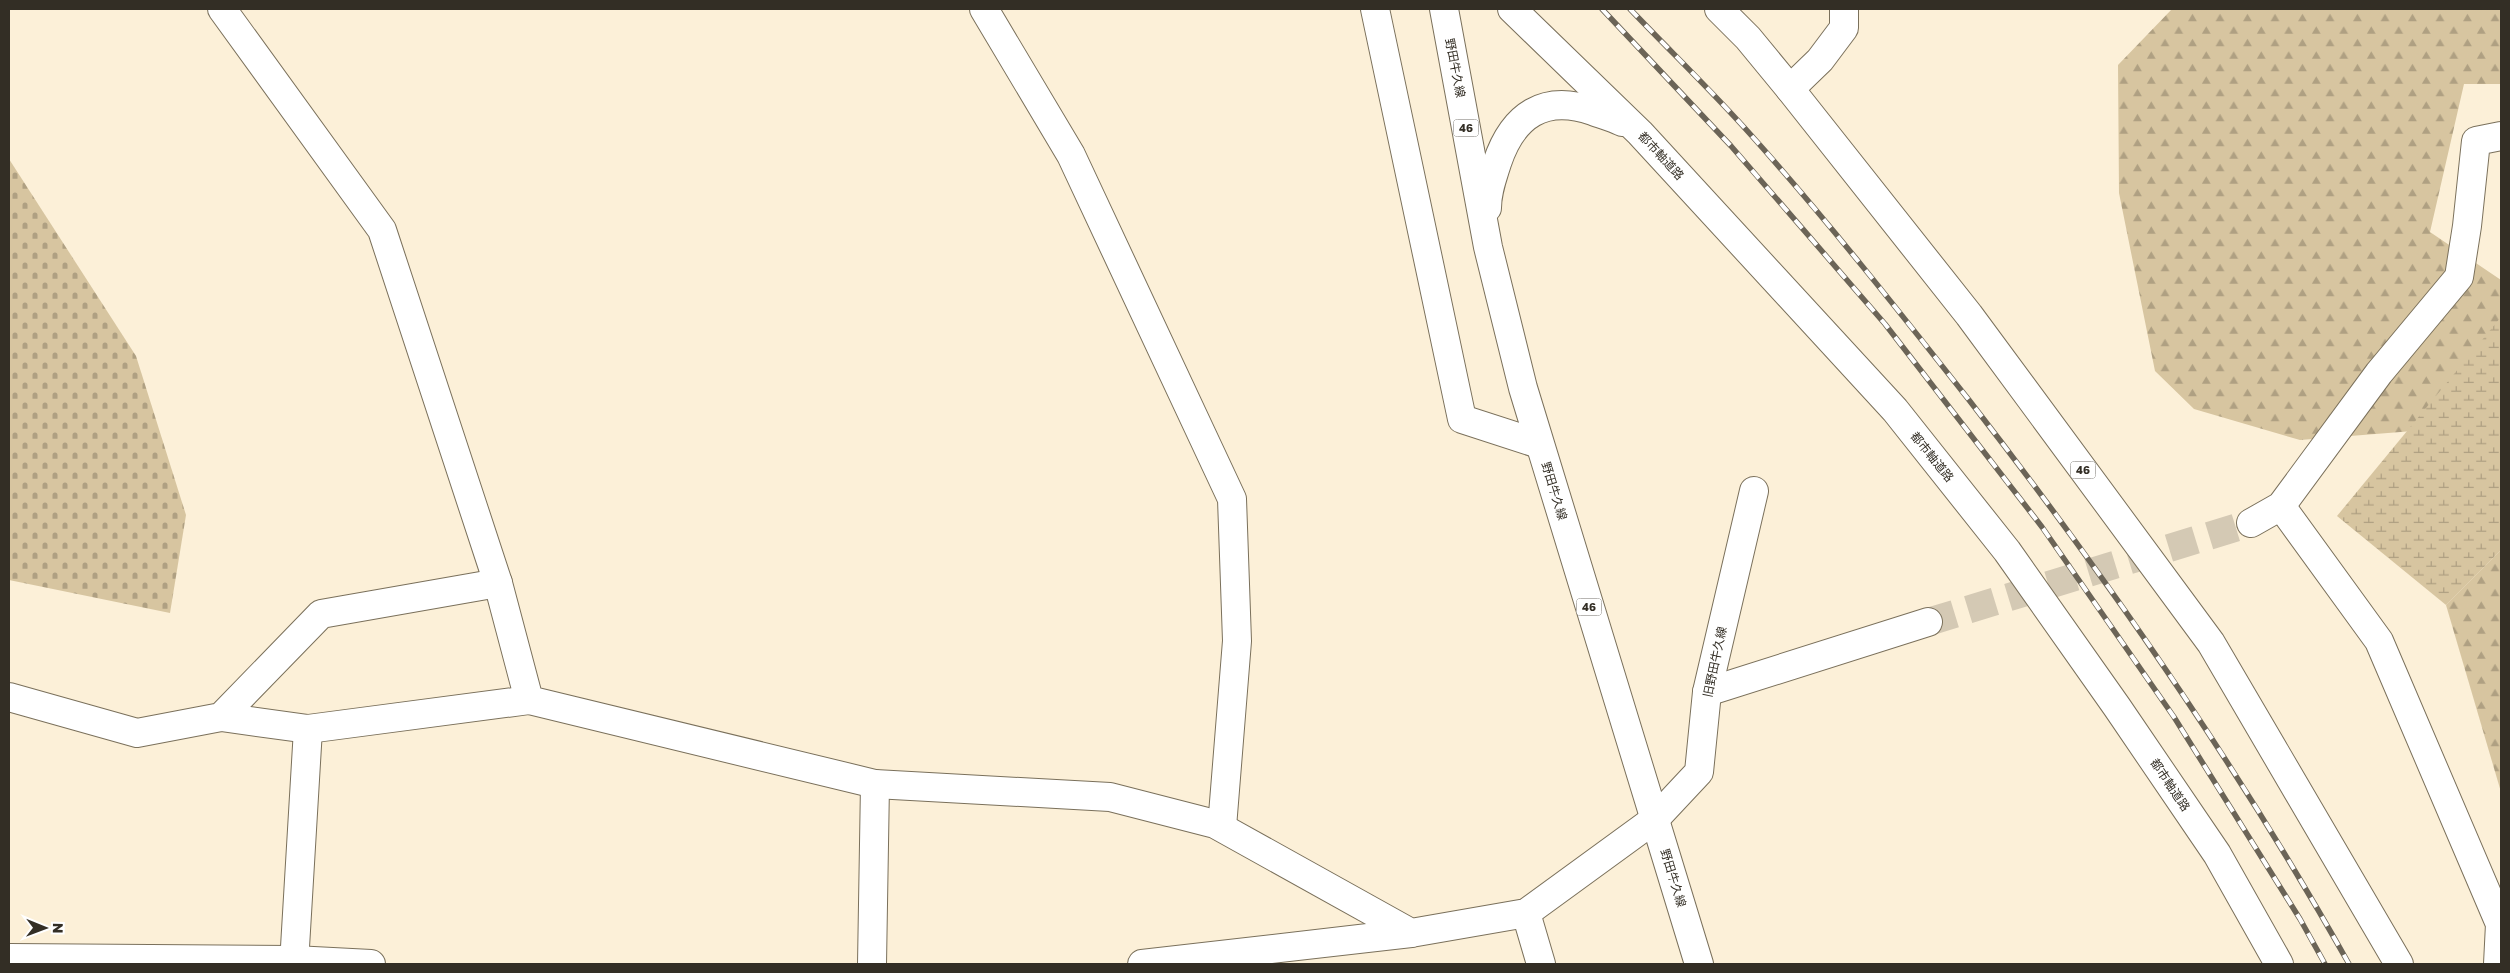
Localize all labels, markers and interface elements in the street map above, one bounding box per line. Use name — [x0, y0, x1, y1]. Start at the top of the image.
street label: 野田牛久線 — [1442, 37, 1469, 99]
road number: 46 — [1454, 120, 1478, 136]
street label: 都市軸道路 — [1635, 129, 1687, 183]
street label: 都市軸道路 — [1908, 429, 1957, 485]
street label: 野田牛久線 — [1539, 460, 1570, 522]
road number: 46 — [2070, 462, 2096, 478]
road number: 46 — [1576, 598, 1602, 616]
street label: 旧野田牛久線 — [1700, 625, 1729, 699]
street label: 都市軸道路 — [2147, 756, 2193, 814]
street label: 野田牛久線 — [1658, 847, 1689, 909]
north arrow — [20, 903, 70, 953]
text: N — [50, 923, 67, 934]

